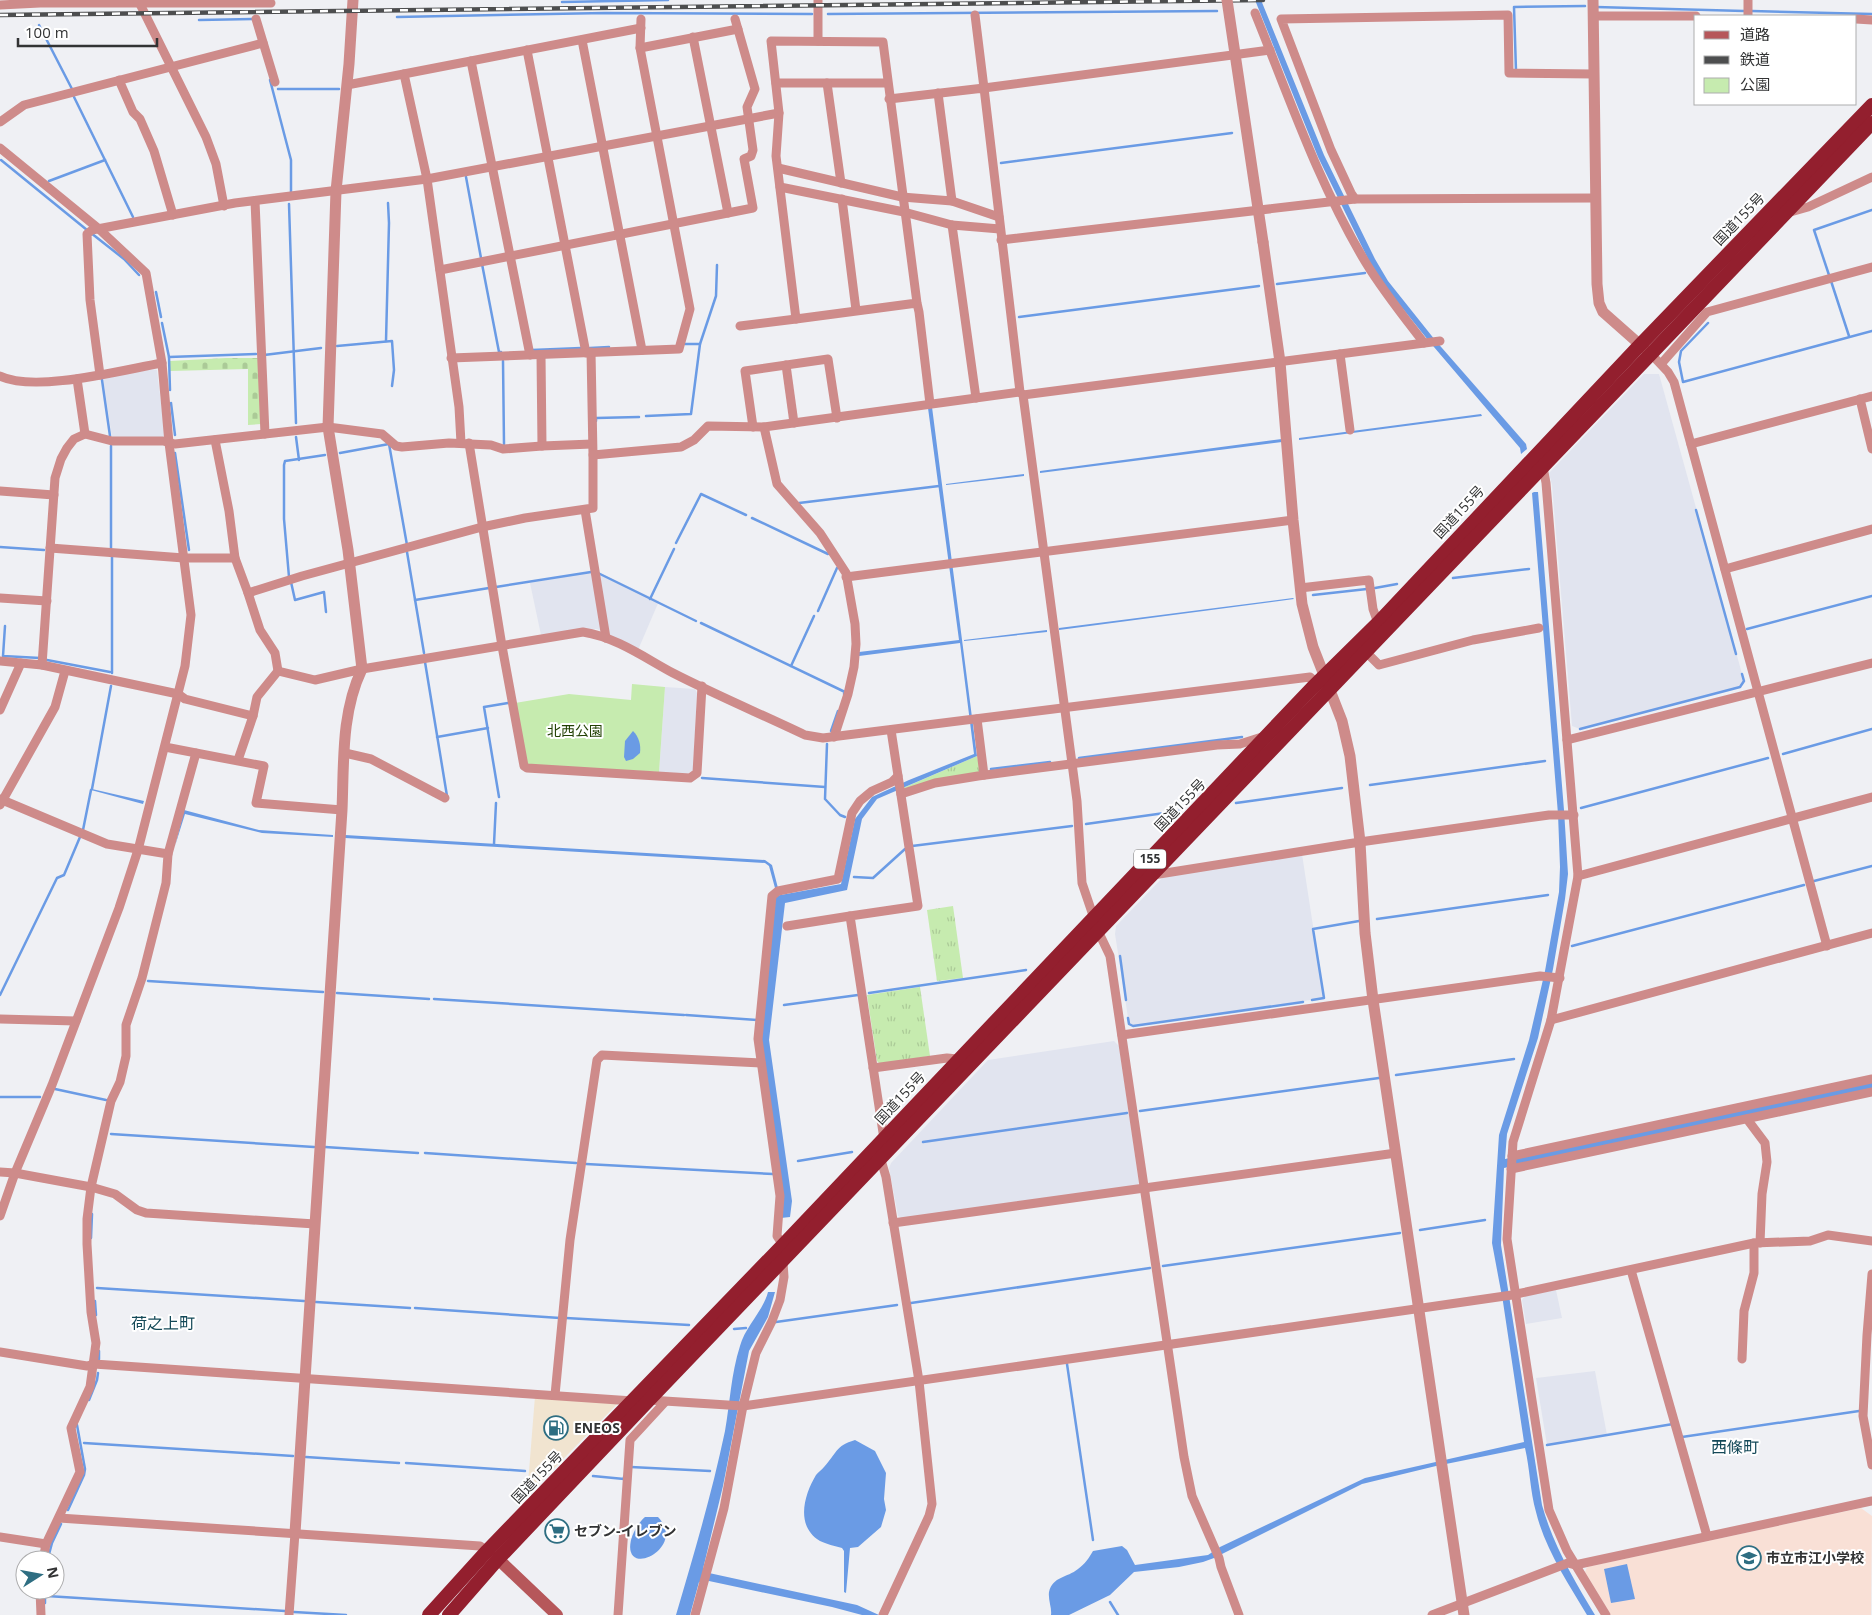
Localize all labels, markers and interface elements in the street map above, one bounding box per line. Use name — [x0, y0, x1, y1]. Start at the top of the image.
scale bar — [18, 15, 156, 47]
legend — [1694, 15, 1857, 105]
text: 100 m — [25, 22, 69, 42]
text: 道路 — [1740, 24, 1770, 44]
text: 鉄道 — [1740, 49, 1770, 69]
text: 公園 — [1740, 74, 1770, 94]
street label: 国道155号 — [1709, 188, 1768, 249]
street label: 国道155号 — [1429, 481, 1488, 542]
park label: 北西公園 — [547, 721, 603, 740]
street label: 国道155号 — [1150, 774, 1209, 835]
road number: 155 — [1134, 850, 1166, 869]
street label: 国道155号 — [870, 1067, 929, 1128]
district label: 荷之上町 — [131, 1312, 195, 1334]
fuel station icon: ENEOS — [543, 1415, 569, 1441]
place label: ENEOS — [574, 1418, 620, 1437]
district label: 西條町 — [1711, 1436, 1759, 1458]
street label: 国道155号 — [507, 1446, 566, 1507]
supermarket icon: セブン-イレブン — [544, 1518, 570, 1544]
place label: セブン-イレブン — [574, 1521, 677, 1540]
school or university icon: 市立市江小学校 — [1736, 1545, 1762, 1571]
place label: 市立市江小学校 — [1766, 1548, 1864, 1567]
north arrow — [15, 1550, 65, 1600]
text: N — [43, 1565, 64, 1580]

